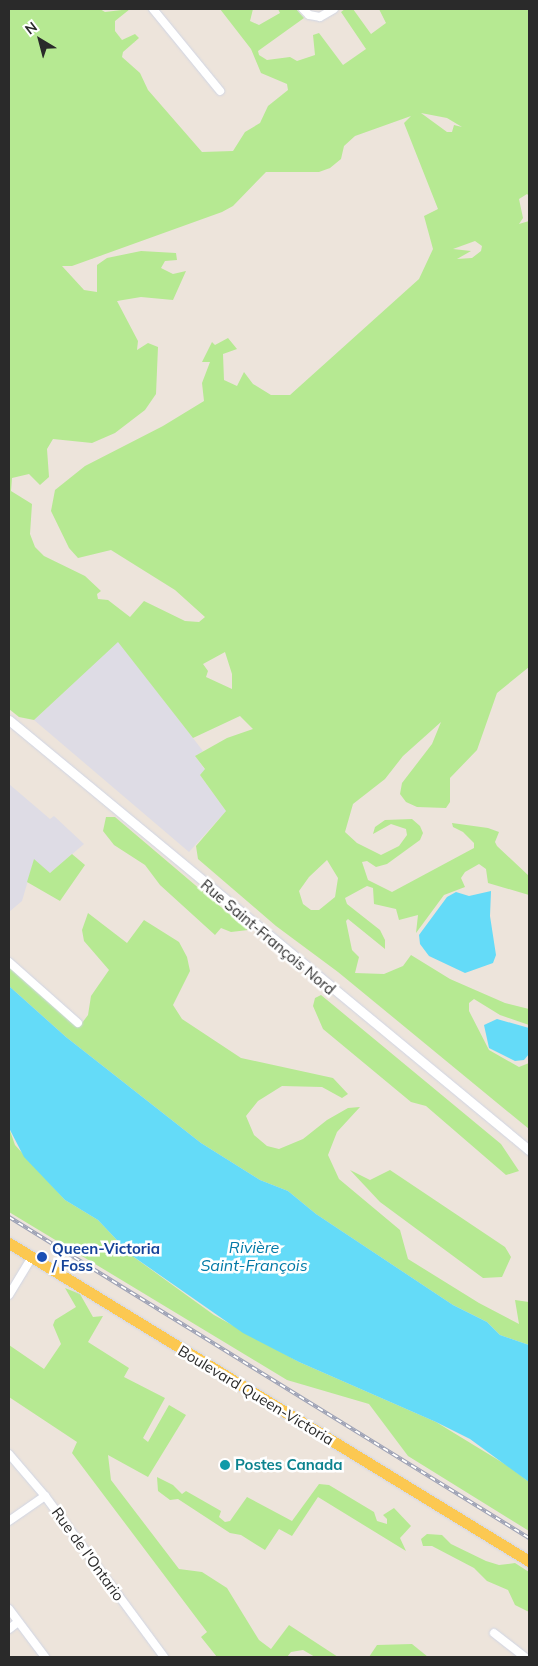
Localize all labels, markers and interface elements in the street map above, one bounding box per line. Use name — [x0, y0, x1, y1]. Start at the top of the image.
north arrow — [15, 15, 65, 65]
text: N — [21, 18, 41, 38]
street label: Rue Saint-François Nord — [197, 876, 339, 998]
water label: Rivière Saint-François — [200, 1237, 308, 1275]
place label: Queen-Victoria / Foss — [52, 1239, 160, 1274]
marker: Queen-Victoria / Foss — [36, 1251, 48, 1263]
street label: Boulevard Queen-Victoria — [175, 1341, 337, 1449]
place label: Postes Canada — [235, 1456, 343, 1474]
marker: Postes Canada — [219, 1459, 231, 1471]
street label: Rue de l'Ontario — [48, 1504, 128, 1604]

